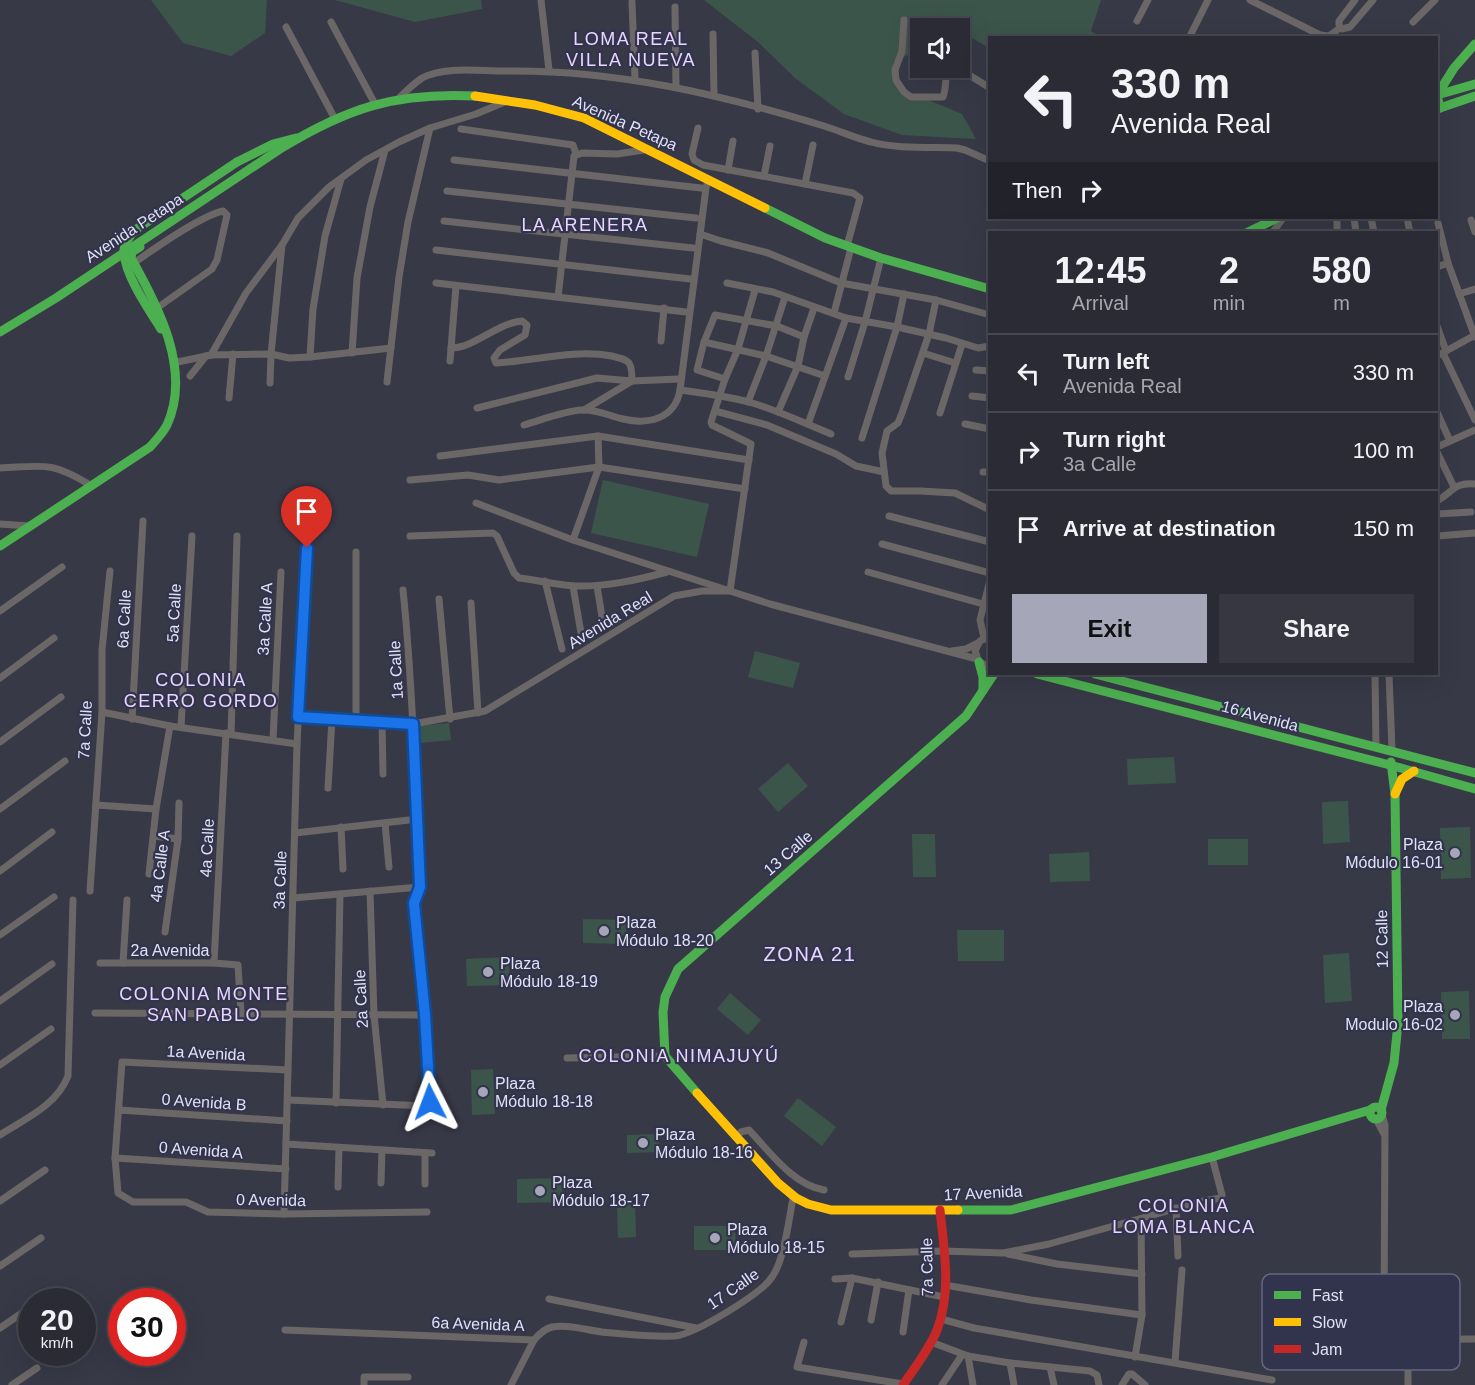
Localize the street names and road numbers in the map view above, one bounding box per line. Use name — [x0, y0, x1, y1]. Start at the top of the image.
street label: Avenida Petapa — [570, 92, 680, 154]
street label: Avenida Petapa — [82, 190, 186, 266]
street label: 3a Calle A — [255, 582, 275, 656]
street label: 5a Calle — [164, 583, 184, 643]
street label: Avenida Real — [565, 588, 655, 652]
street label: 6a Calle — [114, 589, 134, 649]
street label: 1a Calle — [386, 640, 406, 700]
street label: 16 Avenida — [1220, 698, 1300, 734]
street label: 7a Calle — [75, 700, 95, 760]
street label: 4a Calle — [197, 818, 217, 878]
street label: 13 Calle — [760, 827, 816, 879]
street label: 4a Calle A — [147, 828, 173, 903]
street label: 3a Calle — [270, 850, 290, 910]
street label: 12 Calle — [1373, 909, 1391, 968]
street label: 2a Avenida — [131, 942, 210, 959]
street label: 2a Calle — [351, 969, 371, 1029]
street label: 1a Avenida — [166, 1042, 246, 1064]
street label: 0 Avenida B — [161, 1091, 247, 1113]
street label: 0 Avenida A — [158, 1139, 244, 1161]
street label: 17 Avenida — [943, 1182, 1023, 1204]
street label: 0 Avenida — [236, 1191, 306, 1209]
street label: 7a Calle — [918, 1237, 936, 1296]
street label: 17 Calle — [704, 1265, 762, 1313]
street label: 6a Avenida A — [431, 1314, 525, 1334]

